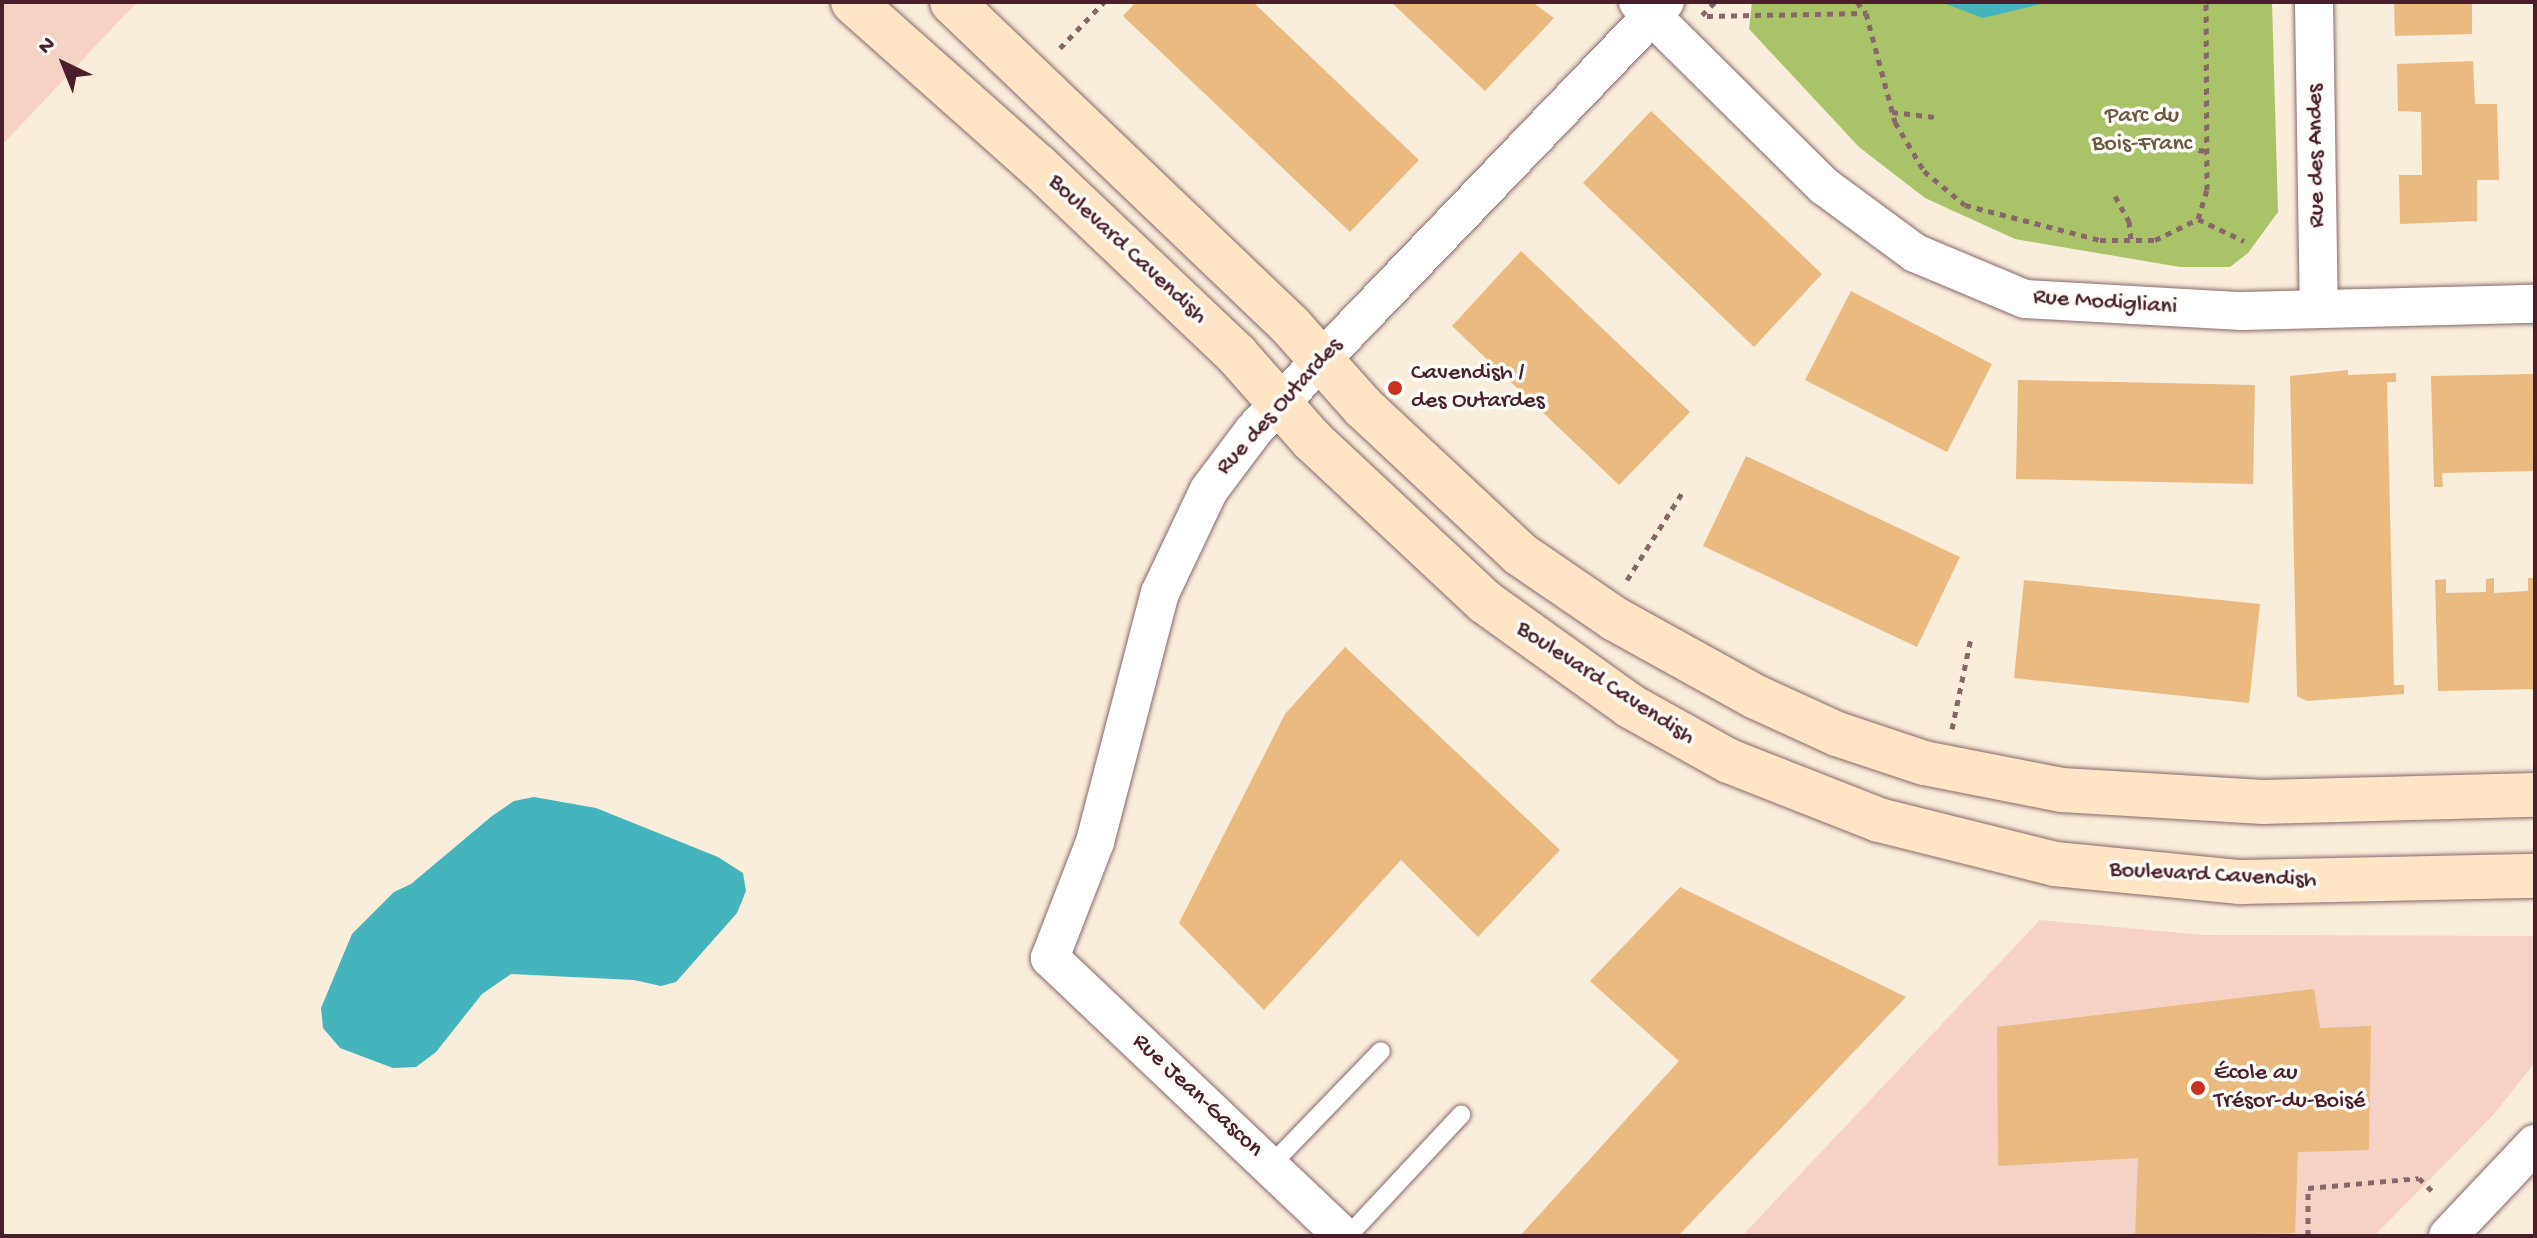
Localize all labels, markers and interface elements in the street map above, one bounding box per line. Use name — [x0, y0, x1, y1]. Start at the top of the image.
north arrow — [24, 24, 104, 104]
text: N — [34, 32, 62, 61]
street label: Rue des Andes — [2301, 84, 2333, 228]
park label: Parc du Bois-Franc — [2092, 103, 2192, 159]
street label: Boulevard Cavendish — [1041, 169, 1213, 331]
street label: Rue Modigliani — [2032, 284, 2178, 322]
street label: Rue des Outardes — [1211, 332, 1349, 482]
place label: Cavendish / des Outardes — [1411, 360, 1545, 416]
marker: Cavendish / des Outardes — [1386, 379, 1404, 397]
street label: Boulevard Cavendish — [1510, 615, 1700, 753]
street label: Boulevard Cavendish — [2109, 856, 2317, 896]
street label: Rue Jean-Gascon — [1126, 1028, 1268, 1164]
place label: École au Trésor-du-Boisé — [2214, 1060, 2365, 1116]
marker: École au Trésor-du-Boisé — [2189, 1079, 2207, 1097]

